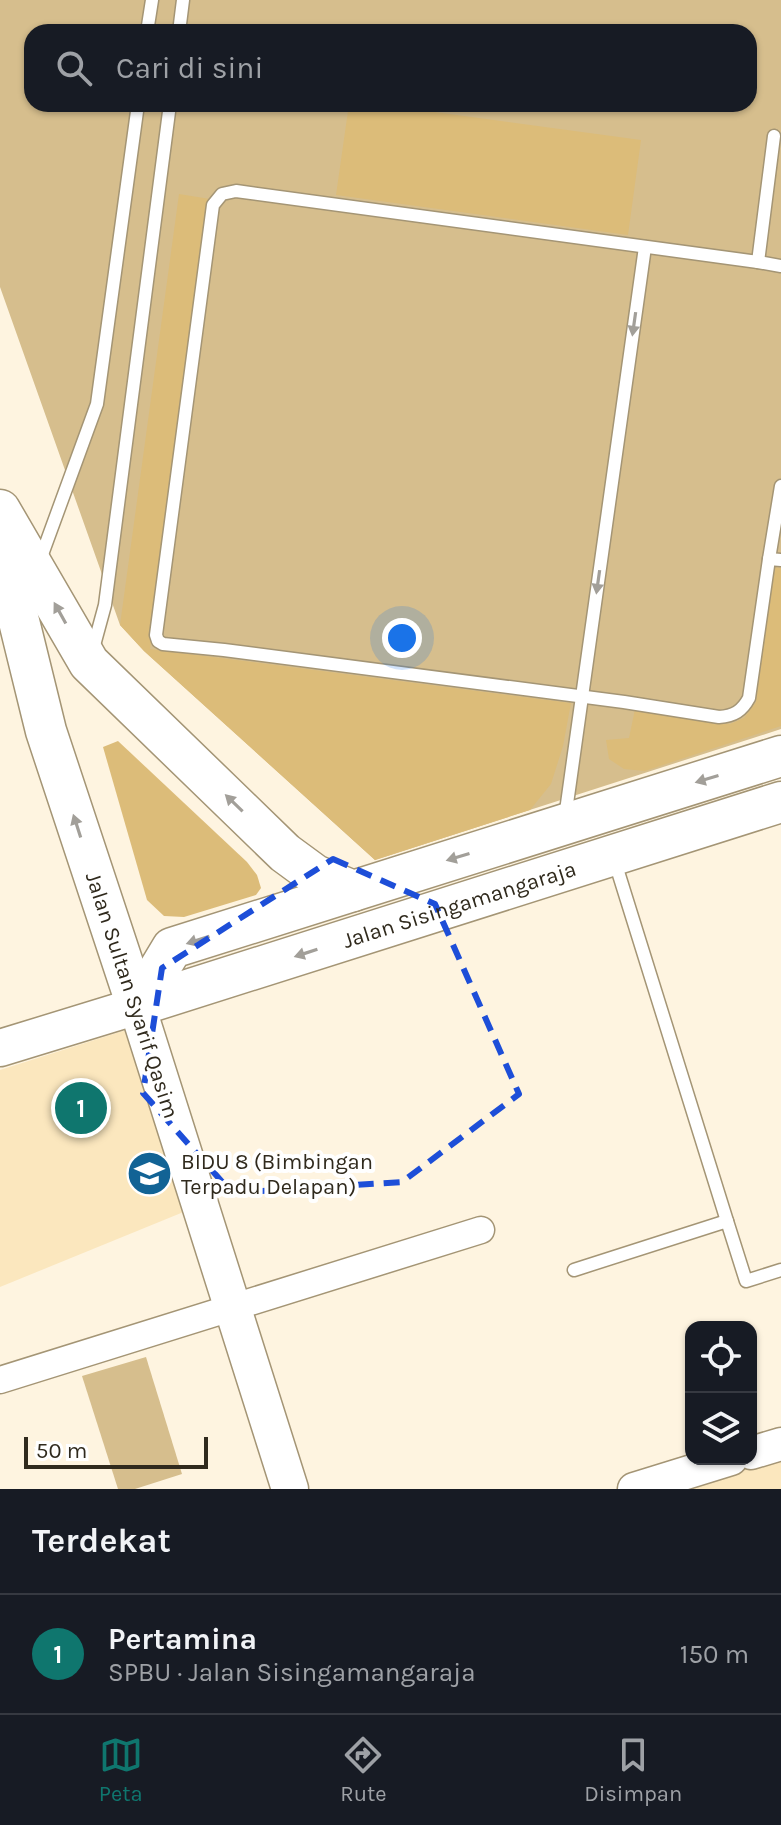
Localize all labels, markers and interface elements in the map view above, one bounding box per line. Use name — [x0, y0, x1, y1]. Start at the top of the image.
search box — [24, 24, 757, 112]
icon: search — [52, 46, 96, 90]
text: Cari di sini — [116, 50, 263, 86]
one-way arrow — [627, 312, 640, 337]
one-way arrow — [591, 570, 604, 595]
one-way arrow — [53, 601, 67, 624]
your location — [382, 618, 422, 658]
one-way arrow — [694, 774, 718, 786]
one-way arrow — [225, 795, 244, 813]
one-way arrow — [71, 814, 83, 838]
one-way arrow — [446, 851, 470, 864]
street label: Jalan Sisingamangaraja — [340, 856, 579, 954]
street label: Jalan Sultan Syarif Qasim — [80, 869, 184, 1122]
one-way arrow — [186, 934, 210, 947]
one-way arrow — [294, 947, 318, 959]
pin: 1 — [55, 1078, 107, 1138]
place label: BIDU 8 (Bimbingan Terpadu Delapan) — [181, 1149, 373, 1200]
school or university icon: BIDU 8 (Bimbingan Terpadu Delapan) — [126, 1150, 174, 1198]
map controls — [685, 1321, 757, 1465]
button: locate — [685, 1321, 757, 1393]
button: layers — [685, 1393, 757, 1465]
scale bar — [24, 1433, 208, 1469]
text: 50 m — [36, 1438, 87, 1464]
text: Terdekat — [32, 1521, 171, 1561]
text: Pertamina — [108, 1621, 257, 1657]
text: 1 — [53, 1639, 63, 1670]
text: 150 m — [680, 1639, 749, 1670]
text: SPBU · Jalan Sisingamangaraja — [108, 1657, 476, 1688]
tab: Peta — [99, 1733, 143, 1807]
tab: Rute — [340, 1733, 387, 1807]
tab: Disimpan — [584, 1733, 682, 1807]

